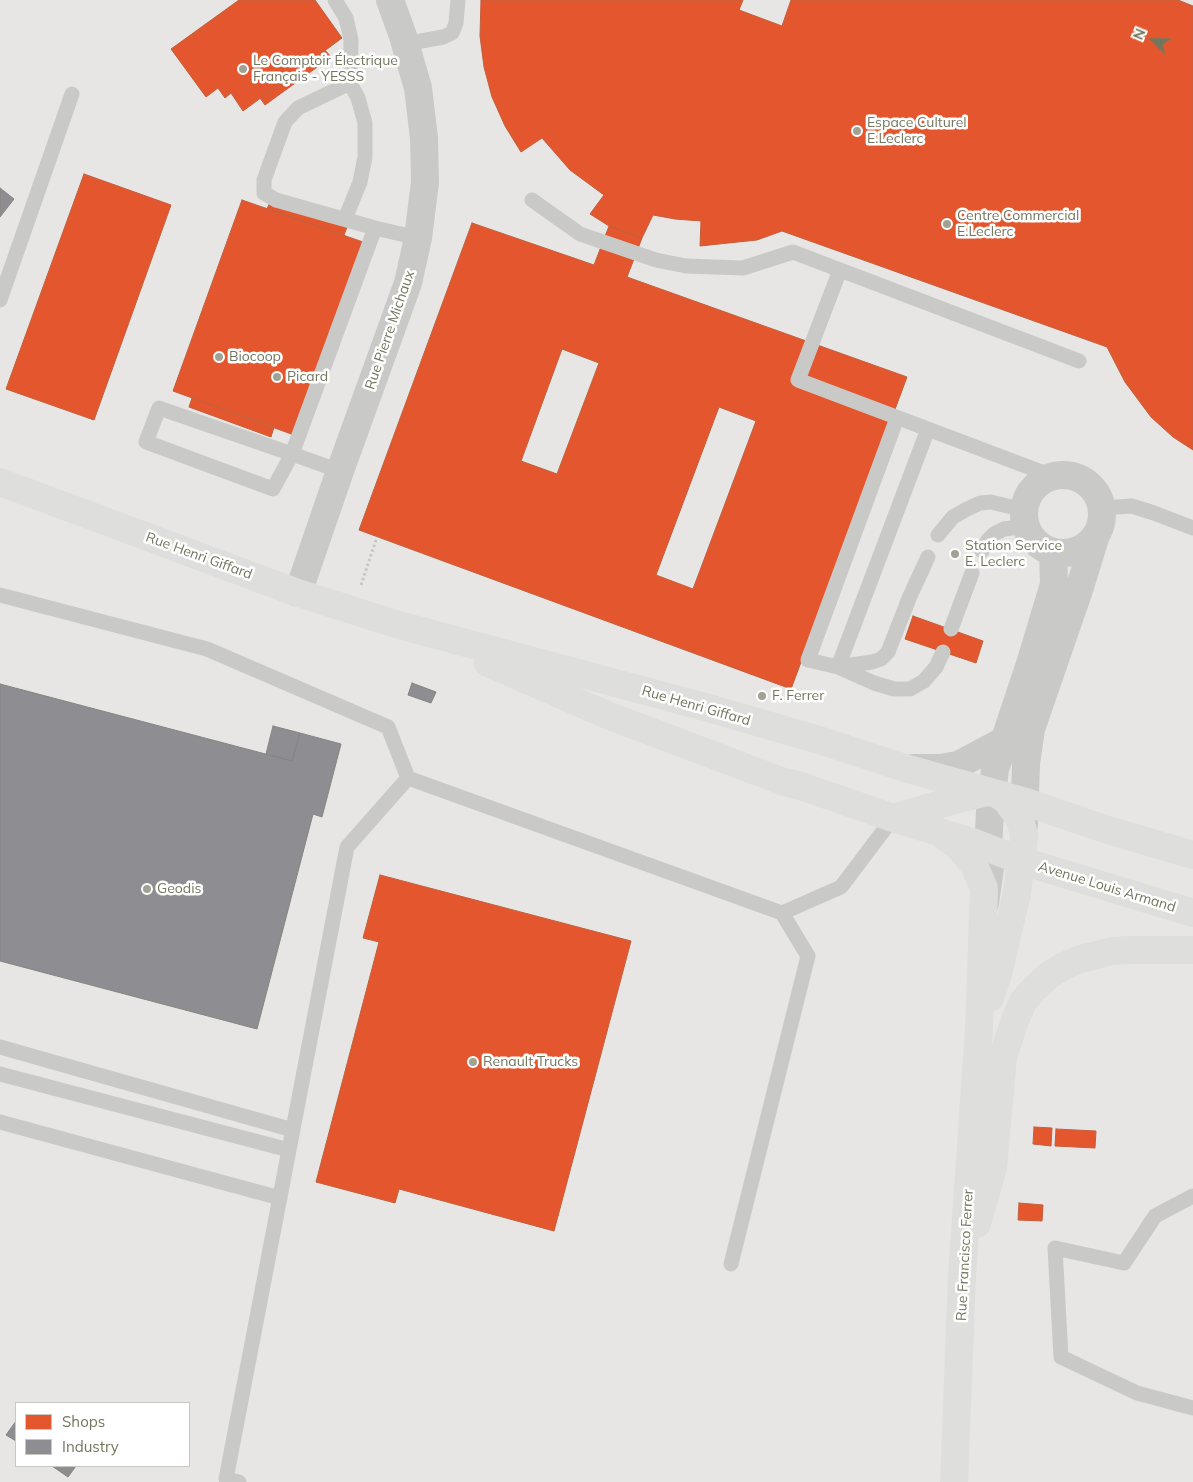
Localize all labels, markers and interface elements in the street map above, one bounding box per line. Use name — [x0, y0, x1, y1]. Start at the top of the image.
north arrow — [1128, 15, 1178, 65]
text: N — [1129, 26, 1150, 43]
place label: Le Comptoir Électrique Français - YESSS — [253, 53, 398, 85]
marker: Le Comptoir Électrique Français - YESSS — [237, 63, 249, 75]
place label: Espace Culturel E.Leclerc — [867, 115, 967, 148]
marker: Espace Culturel E.Leclerc — [851, 125, 863, 137]
place label: Centre Commercial E.Leclerc — [957, 208, 1079, 240]
marker: Centre Commercial E.Leclerc — [941, 218, 953, 230]
street label: Rue Pierre Michaux — [362, 268, 418, 392]
place label: Biocoop — [229, 349, 281, 365]
marker: Biocoop — [213, 351, 225, 363]
place label: Picard — [287, 369, 328, 385]
marker: Picard — [271, 371, 283, 383]
street label: Rue Henri Giffard — [143, 529, 255, 583]
place label: Station Service E. Leclerc — [965, 538, 1062, 570]
marker: Station Service E. Leclerc — [949, 548, 961, 560]
street label: Rue Henri Giffard — [640, 682, 752, 730]
place label: F. Ferrer — [772, 688, 824, 704]
marker: F. Ferrer — [756, 690, 768, 702]
street label: Avenue Louis Armand — [1036, 858, 1178, 916]
place label: Geodis — [157, 881, 202, 897]
marker: Geodis — [141, 883, 153, 895]
place label: Renault Trucks — [483, 1054, 578, 1070]
marker: Renault Trucks — [467, 1056, 479, 1068]
street label: Rue Francisco Ferrer — [953, 1189, 977, 1321]
legend — [15, 1402, 190, 1467]
text: Shops — [62, 1412, 105, 1431]
text: Industry — [62, 1437, 119, 1456]

